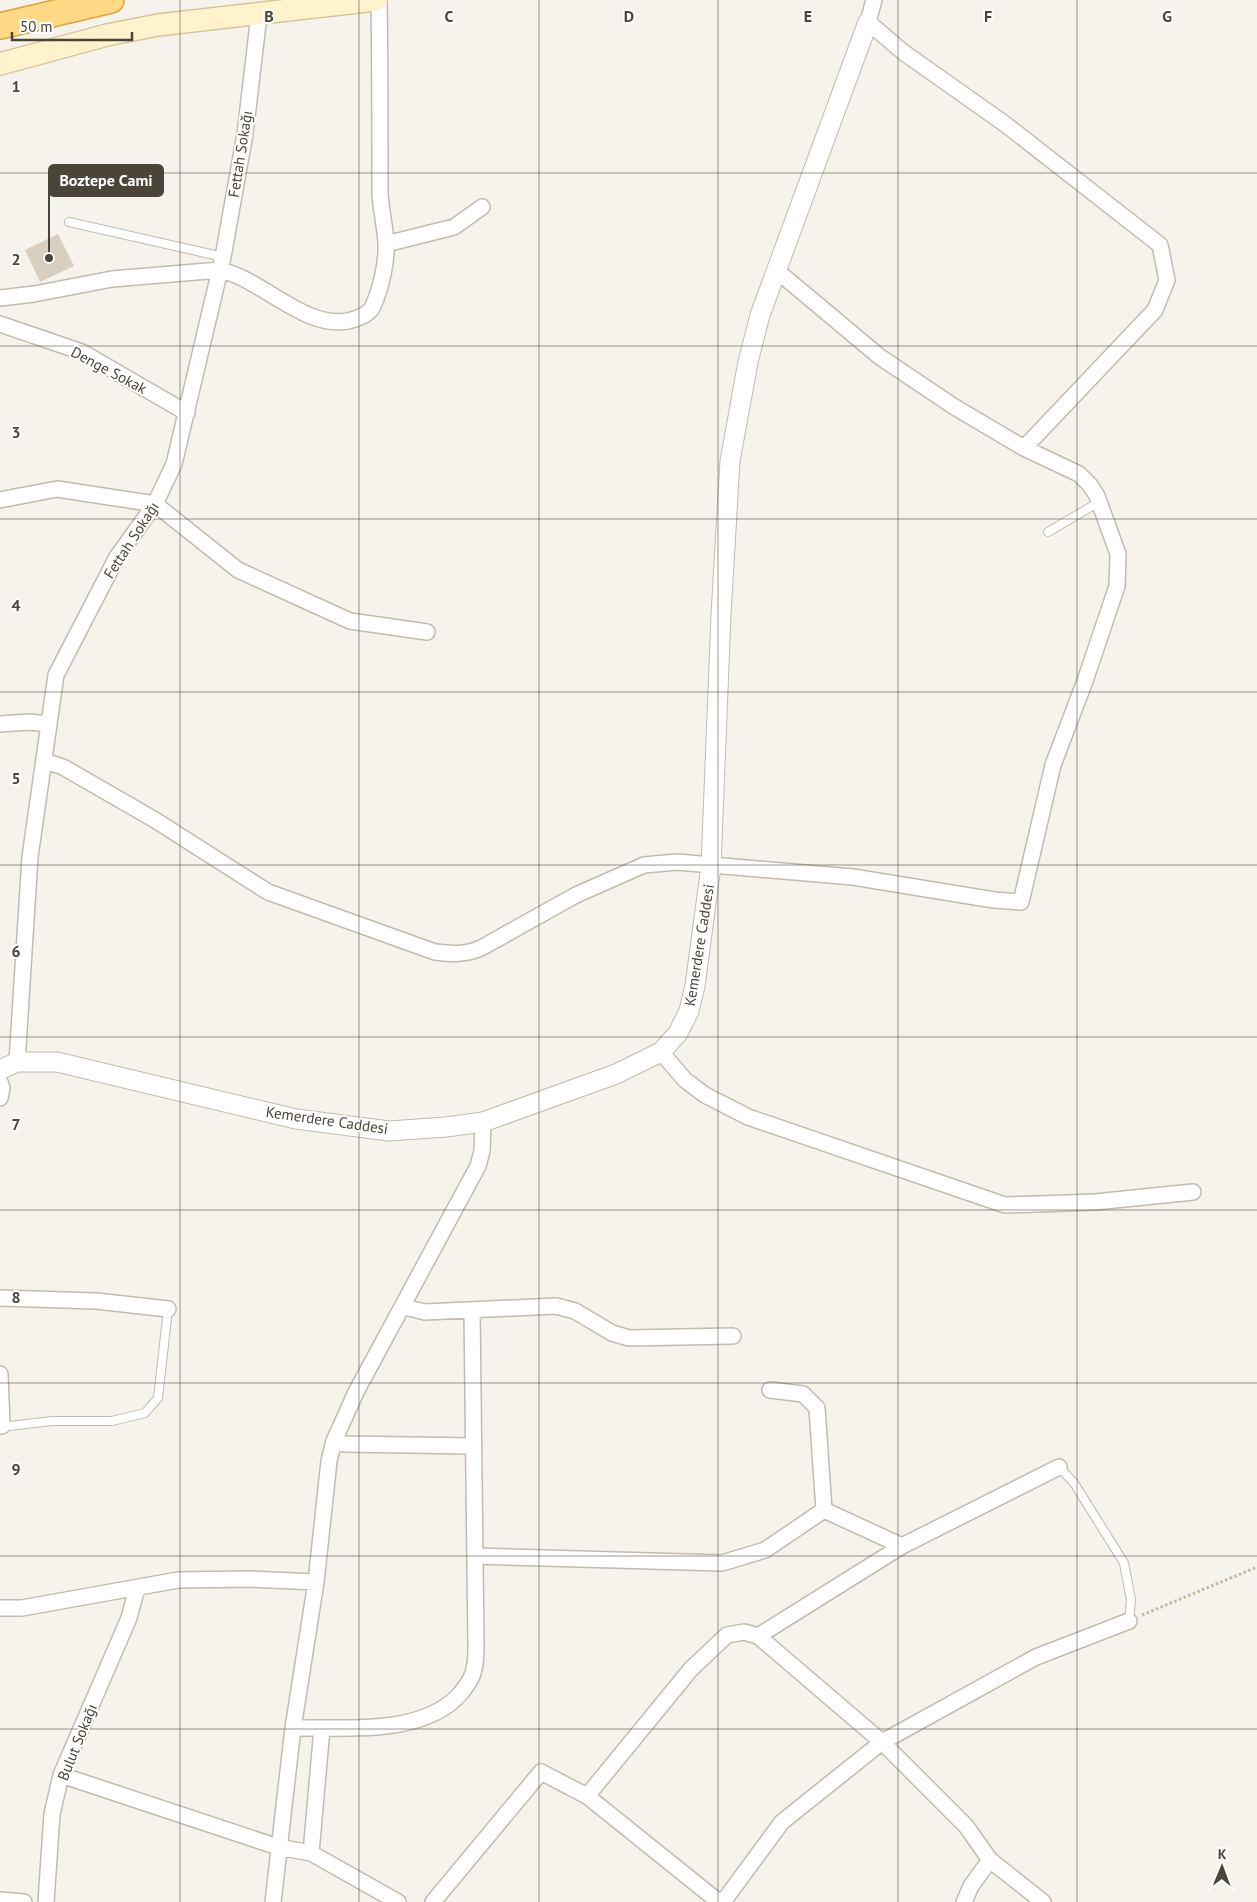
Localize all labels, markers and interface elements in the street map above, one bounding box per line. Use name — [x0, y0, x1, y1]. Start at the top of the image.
text: B — [264, 6, 274, 26]
text: C — [445, 6, 454, 26]
text: D — [624, 6, 634, 26]
text: E — [804, 6, 812, 26]
text: F — [984, 6, 992, 26]
text: G — [1162, 6, 1172, 26]
scale bar — [12, 10, 132, 42]
text: 50 m — [20, 17, 53, 36]
text: 1 — [11, 76, 21, 96]
street label: Fettah Sokağı — [224, 109, 256, 199]
callout: Boztepe Cami — [49, 165, 163, 196]
text: Boztepe Cami — [59, 170, 153, 190]
text: 2 — [11, 249, 21, 269]
street label: Denge Sokak — [68, 342, 151, 398]
text: 3 — [11, 422, 21, 442]
street label: Fettah Sokağı — [99, 498, 163, 582]
text: 4 — [11, 595, 21, 615]
text: 5 — [11, 768, 21, 788]
street label: Kemerdere Caddesi — [680, 883, 718, 1007]
text: 6 — [11, 941, 21, 961]
street label: Kemerdere Caddesi — [265, 1102, 389, 1138]
text: 7 — [11, 1114, 21, 1134]
text: 8 — [11, 1287, 21, 1307]
text: 9 — [11, 1459, 21, 1479]
street label: Bulut Sokağı — [53, 1701, 101, 1783]
north arrow — [1197, 1842, 1247, 1892]
text: K — [1218, 1845, 1227, 1863]

